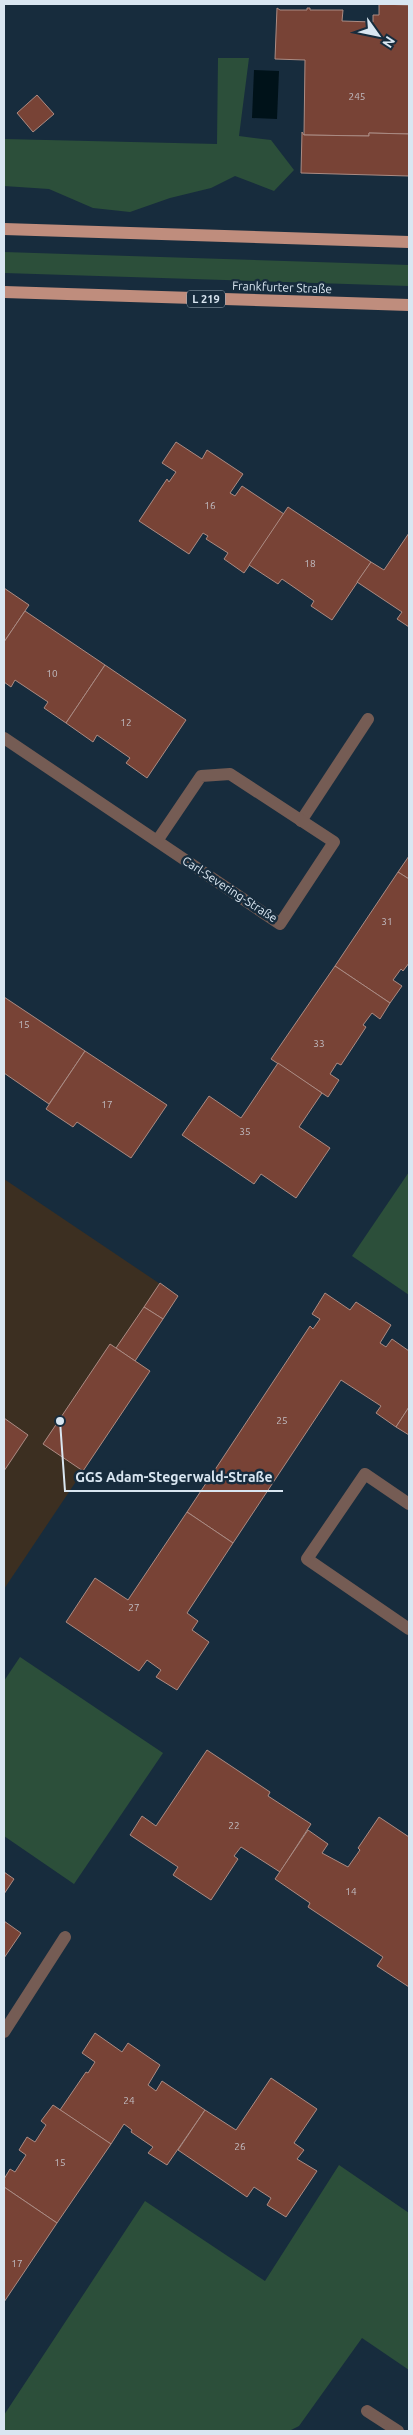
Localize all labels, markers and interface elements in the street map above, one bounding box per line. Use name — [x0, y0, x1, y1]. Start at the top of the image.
north arrow — [353, 10, 403, 60]
text: N — [379, 33, 398, 51]
house number: 245 — [349, 91, 365, 102]
street label: Frankfurter Straße — [232, 279, 332, 295]
road number: L 219 — [187, 290, 225, 308]
house number: 16 — [204, 500, 216, 511]
house number: 18 — [304, 558, 316, 569]
house number: 10 — [46, 668, 58, 679]
house number: 12 — [120, 717, 132, 728]
street label: Carl-Severing-Straße — [180, 854, 280, 924]
house number: 31 — [381, 916, 393, 927]
house number: 15 — [18, 1019, 30, 1030]
house number: 33 — [313, 1038, 325, 1049]
house number: 17 — [101, 1099, 113, 1110]
house number: 35 — [239, 1126, 251, 1137]
house number: 25 — [276, 1415, 288, 1426]
callout: GGS Adam-Stegerwald-Straße — [65, 1462, 283, 1491]
text: GGS Adam-Stegerwald-Straße — [75, 1469, 273, 1485]
house number: 27 — [128, 1602, 140, 1613]
house number: 22 — [228, 1820, 240, 1831]
house number: 14 — [345, 1886, 357, 1897]
house number: 24 — [123, 2095, 135, 2106]
house number: 26 — [234, 2141, 246, 2152]
house number: 15 — [54, 2157, 66, 2168]
house number: 17 — [11, 2258, 23, 2269]

